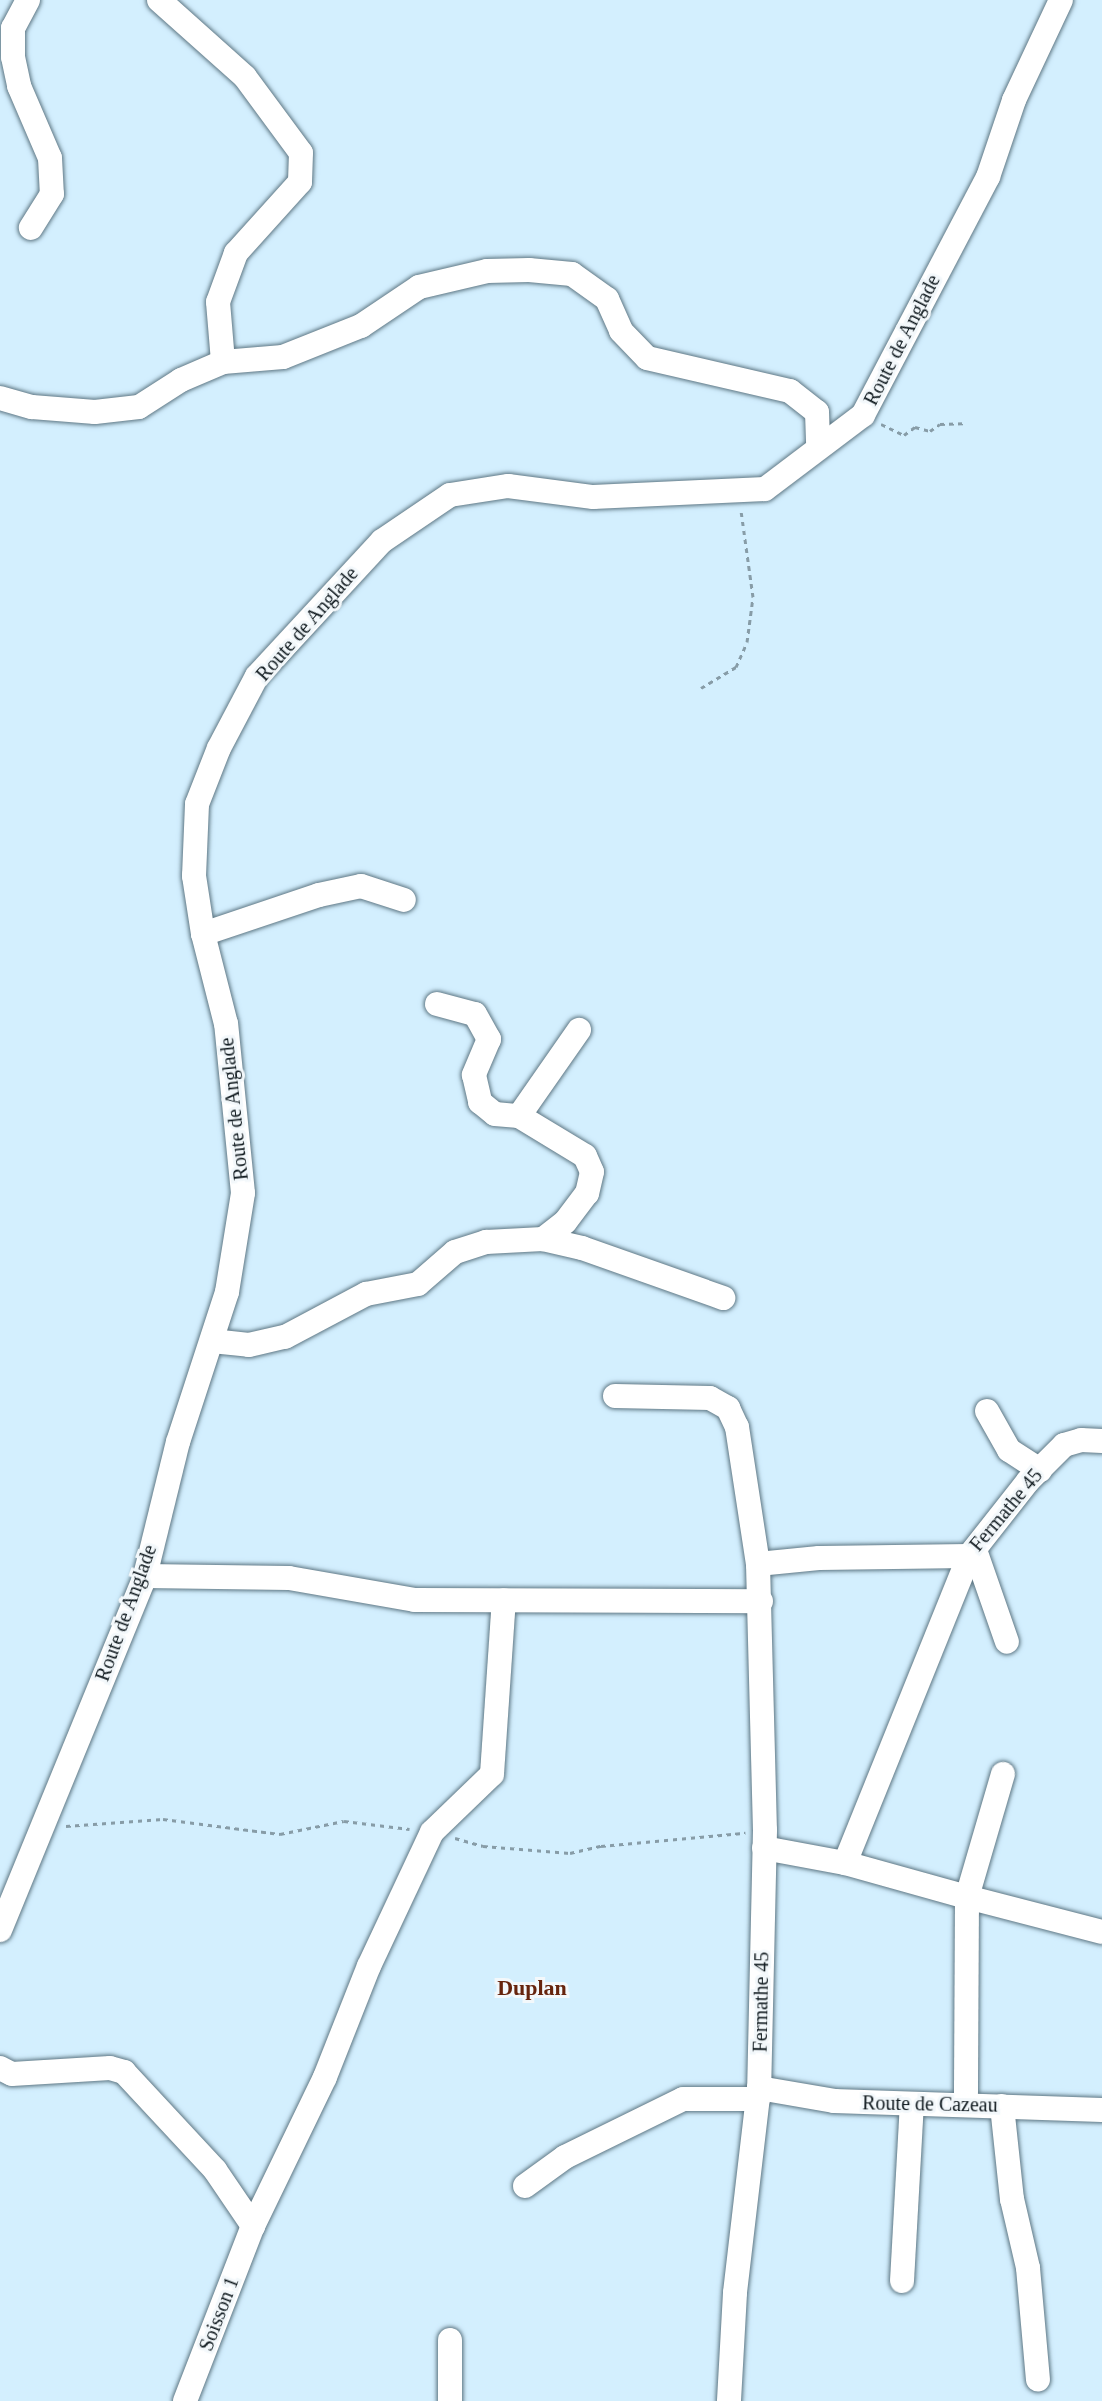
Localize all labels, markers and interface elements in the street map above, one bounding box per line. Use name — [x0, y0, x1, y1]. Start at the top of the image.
street label: Route de Anglade — [859, 270, 945, 410]
street label: Route de Anglade — [251, 562, 363, 686]
street label: Route de Anglade — [215, 1036, 253, 1182]
street label: Fermathe 45 — [964, 1464, 1048, 1556]
street label: Route de Anglade — [90, 1541, 162, 1685]
street label: Fermathe 45 — [748, 1952, 774, 2052]
district label: Duplan — [497, 1975, 567, 2001]
street label: Route de Cazeau — [862, 2091, 998, 2117]
street label: Soisson 1 — [194, 2274, 244, 2354]

